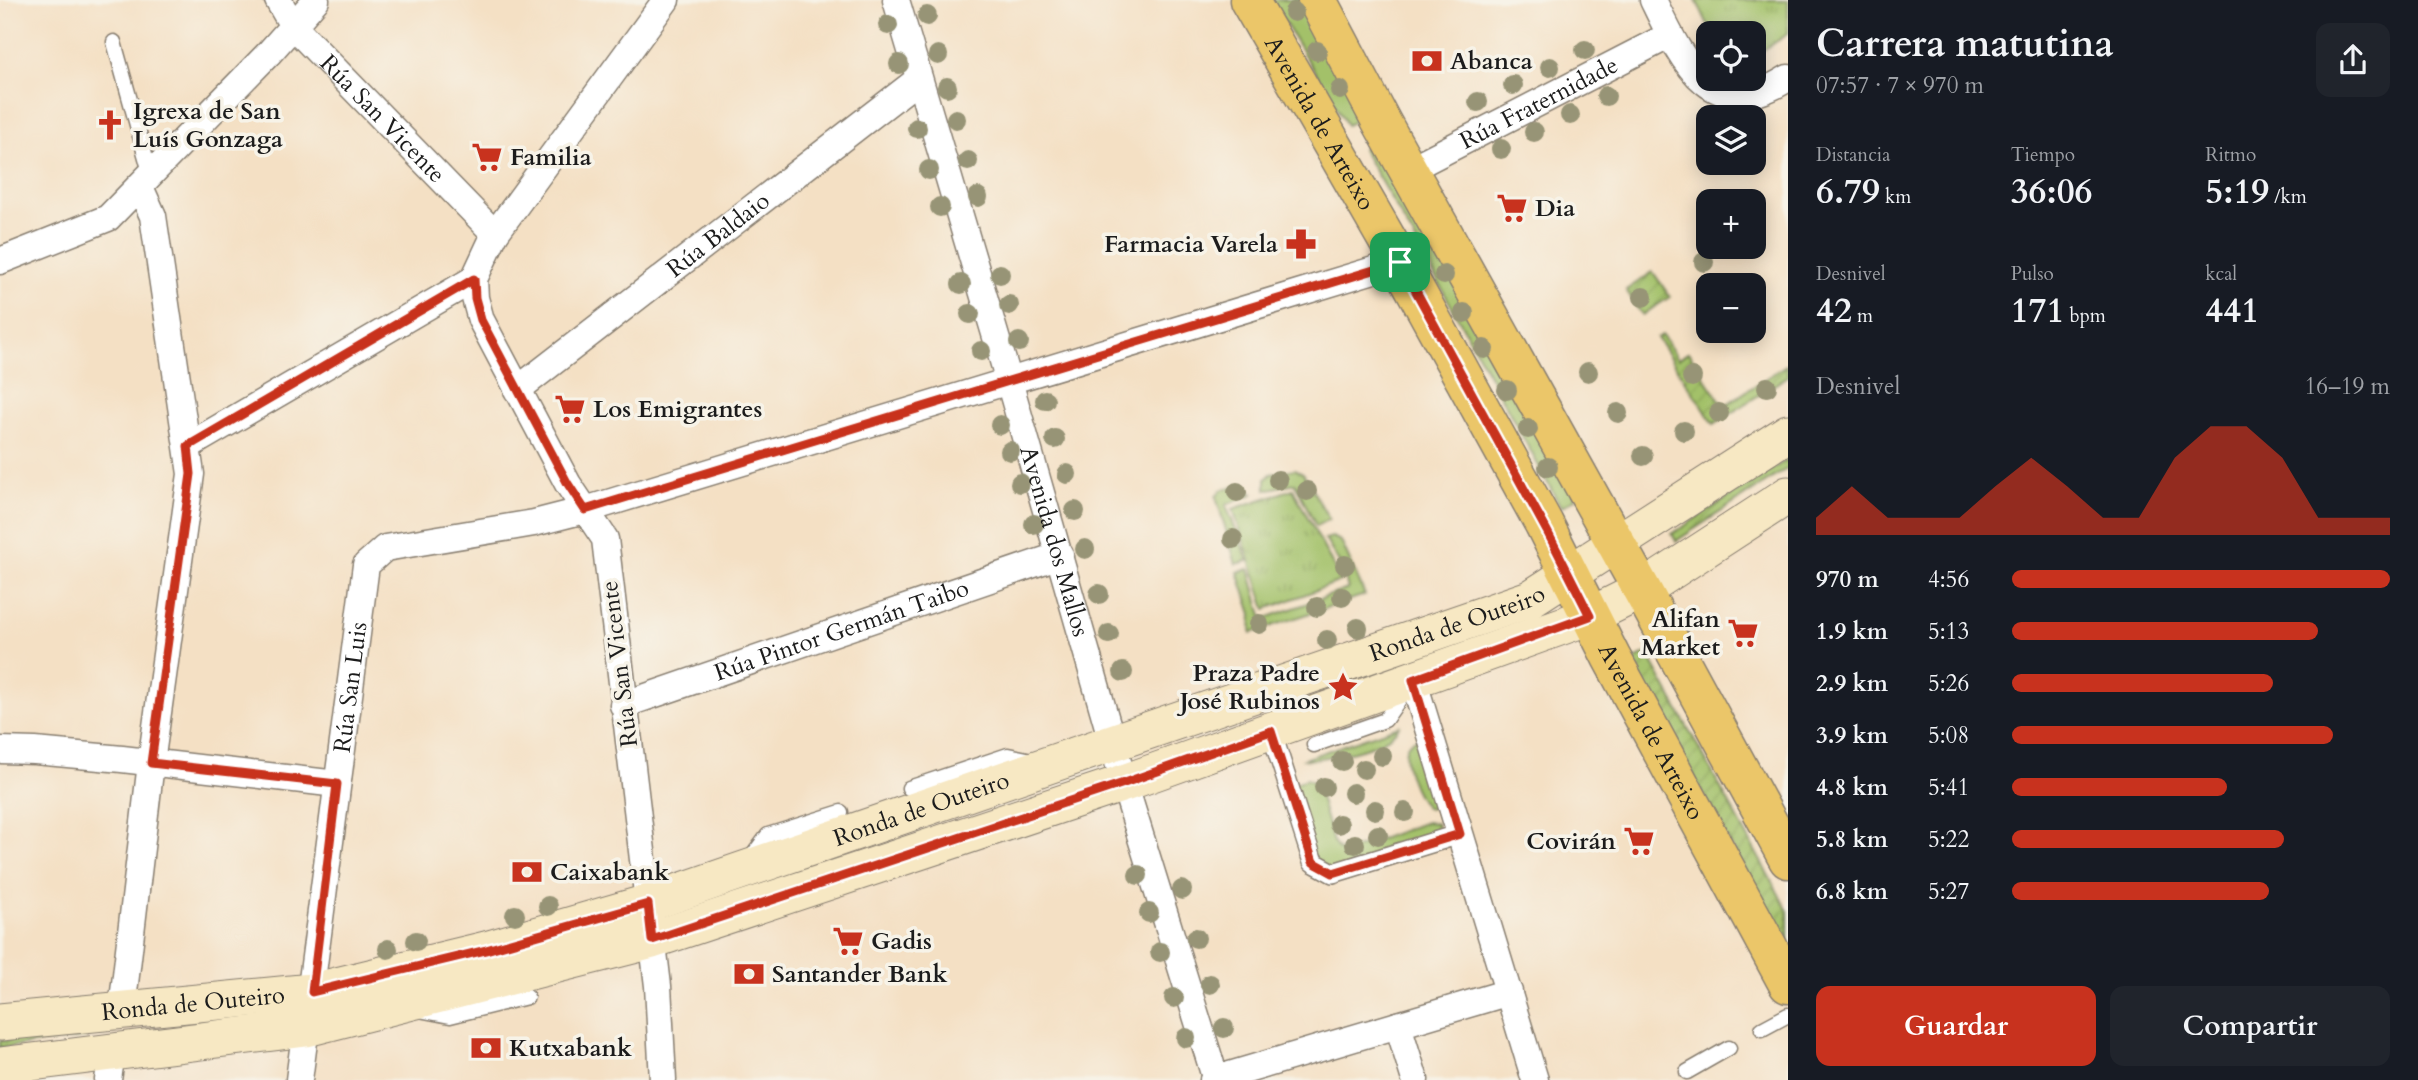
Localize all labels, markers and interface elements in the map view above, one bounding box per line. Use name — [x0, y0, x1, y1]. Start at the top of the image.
text: Carrera matutina — [1816, 18, 2114, 70]
map controls — [1696, 21, 1766, 343]
button: locate — [1696, 21, 1766, 91]
button: share — [2316, 23, 2390, 97]
street label: Avenida de Arteixo — [1256, 30, 1383, 217]
bank icon: Abanca — [1410, 44, 1444, 78]
place label: Abanca — [1450, 45, 1533, 78]
street label: Rúa San Vicente — [312, 47, 453, 190]
street label: Rúa Fraternidade — [1454, 49, 1624, 158]
text: 07:57 · 7 × 970 m — [1816, 70, 1984, 101]
place label: Igrexa de San Luís Gonzaga — [133, 95, 283, 156]
button: layers — [1696, 105, 1766, 175]
church icon: Igrexa de San Luís Gonzaga — [93, 108, 127, 142]
supermarket icon: Familia — [470, 140, 504, 174]
place label: Familia — [510, 141, 592, 174]
text: Distancia — [1816, 142, 1890, 168]
text: Tiempo — [2011, 142, 2075, 168]
text: Ritmo — [2205, 142, 2256, 168]
text: 6.79 — [1816, 168, 1880, 216]
text: 36:06 — [2011, 168, 2093, 216]
text: 5:19 — [2205, 168, 2269, 216]
street label: Rúa Baldaio — [660, 184, 777, 285]
text: km — [1880, 184, 1911, 210]
text: /km — [2269, 184, 2307, 210]
button: + — [1696, 189, 1766, 259]
supermarket icon: Dia — [1495, 191, 1529, 225]
place label: Dia — [1535, 192, 1575, 225]
pharmacy icon: Farmacia Varela — [1284, 227, 1318, 261]
place label: Farmacia Varela — [1104, 228, 1278, 261]
pin — [1370, 232, 1430, 292]
icon: arrive — [1381, 243, 1419, 281]
text: Desnivel — [1816, 261, 1886, 287]
text: Pulso — [2011, 261, 2054, 287]
text: kcal — [2205, 261, 2237, 287]
button: − — [1696, 273, 1766, 343]
text: 42 — [1816, 287, 1852, 335]
text: 171 — [2011, 287, 2064, 335]
text: 441 — [2205, 287, 2259, 335]
text: m — [1852, 303, 1873, 329]
text: bpm — [2064, 303, 2106, 329]
text: Desnivel — [1816, 371, 1900, 402]
text: 16–19 m — [2305, 371, 2390, 402]
supermarket icon: Los Emigrantes — [553, 392, 587, 426]
place label: Los Emigrantes — [593, 393, 762, 426]
street label: Avenida dos Mallos — [1011, 442, 1097, 640]
text: 970 m — [1816, 564, 1879, 595]
text: 4:56 — [1928, 564, 1969, 595]
street label: Rúa Pintor Germán Taibo — [710, 572, 973, 689]
street label: Ronda de Outeiro — [1365, 577, 1552, 670]
street label: Rúa San Vicente — [593, 579, 646, 749]
place label: Alifan Market — [1641, 603, 1721, 664]
supermarket icon: Alifan Market — [1726, 616, 1760, 650]
text: 1.9 km — [1816, 616, 1888, 647]
text: 5:13 — [1928, 616, 1969, 647]
street label: Rúa San Luis — [326, 620, 375, 755]
street label: Avenida de Arteixo — [1590, 638, 1712, 826]
place label: Praza Padre José Rubinos — [1177, 657, 1320, 718]
text: 2.9 km — [1816, 668, 1888, 699]
text: 5:26 — [1928, 668, 1969, 699]
place icon: Praza Padre José Rubinos — [1326, 670, 1360, 704]
text: 3.9 km — [1816, 720, 1888, 751]
text: 5:08 — [1928, 720, 1969, 751]
street label: Ronda de Outeiro — [829, 764, 1014, 855]
text: 4.8 km — [1816, 772, 1888, 803]
text: 5:41 — [1928, 772, 1969, 803]
supermarket icon: Covirán — [1622, 824, 1656, 858]
text: 5.8 km — [1816, 824, 1888, 855]
text: 5:22 — [1928, 824, 1969, 855]
place label: Covirán — [1526, 825, 1617, 858]
bank icon: Caixabank — [510, 855, 544, 889]
place label: Caixabank — [550, 856, 669, 889]
text: 6.8 km — [1816, 876, 1888, 907]
text: 5:27 — [1928, 876, 1969, 907]
supermarket icon: Gadis — [831, 924, 865, 958]
place label: Gadis — [871, 925, 932, 958]
bank icon: Santander Bank — [732, 957, 766, 991]
place label: Santander Bank — [772, 958, 947, 991]
street label: Ronda de Outeiro — [100, 979, 286, 1029]
button: Guardar — [1816, 986, 2096, 1066]
button: Compartir — [2110, 986, 2390, 1066]
bank icon: Kutxabank — [469, 1031, 503, 1065]
place label: Kutxabank — [509, 1032, 632, 1065]

